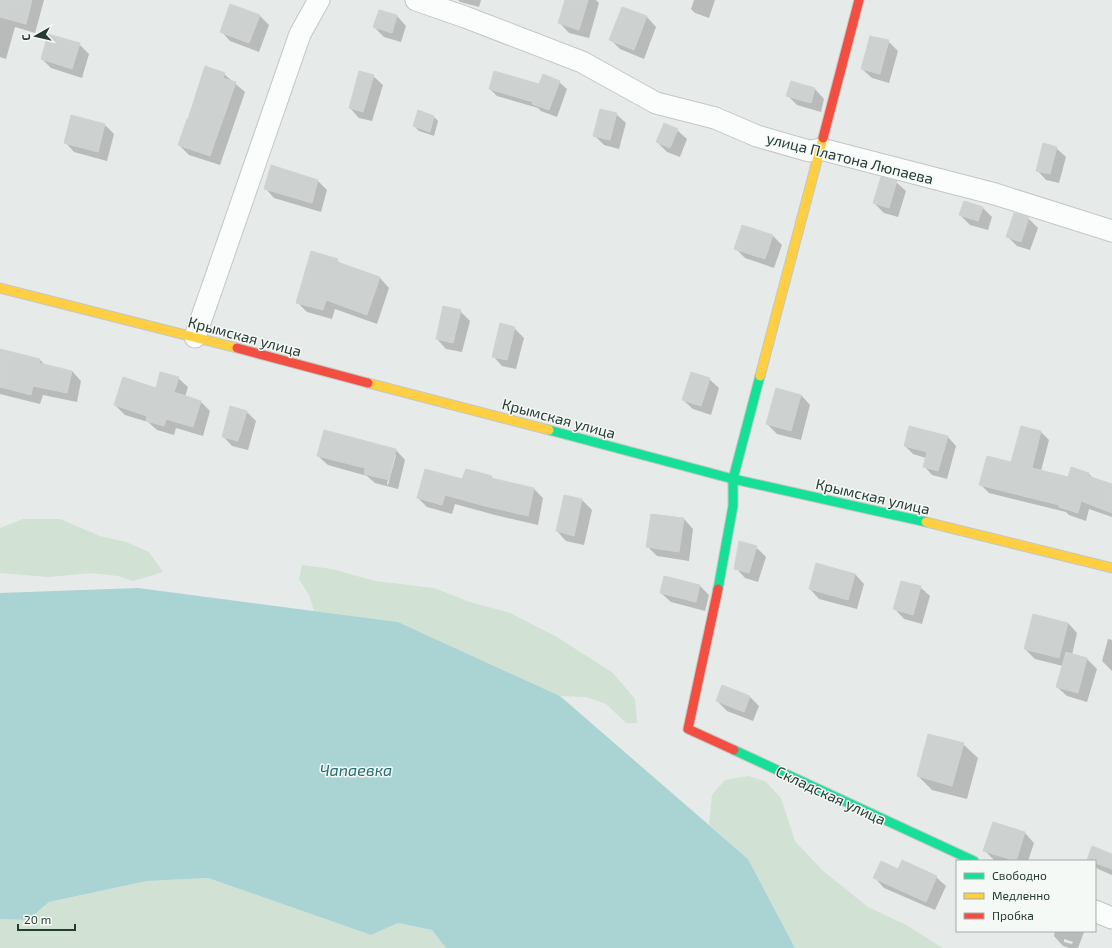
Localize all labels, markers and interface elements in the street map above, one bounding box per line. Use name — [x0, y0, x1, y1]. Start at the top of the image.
north arrow — [16, 16, 56, 56]
text: С — [19, 33, 32, 42]
street label: улица Платона Люпаева — [764, 129, 935, 188]
street label: Крымская улица — [186, 312, 304, 361]
street label: Крымская улица — [500, 394, 618, 443]
street label: Крымская улица — [814, 474, 932, 519]
water label: Чапаевка — [320, 760, 392, 779]
street label: Складская улица — [773, 762, 889, 829]
legend — [956, 860, 1096, 932]
text: Свободно — [992, 868, 1047, 882]
text: Медленно — [992, 888, 1050, 902]
scale bar — [18, 906, 75, 932]
text: Пробка — [992, 908, 1034, 922]
text: 20 m — [24, 912, 51, 926]

